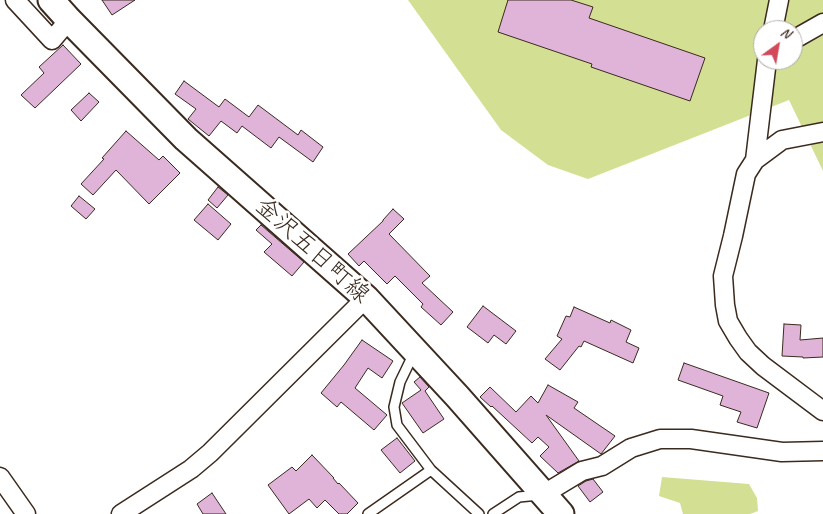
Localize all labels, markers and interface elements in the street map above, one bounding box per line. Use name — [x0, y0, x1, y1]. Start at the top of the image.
north arrow — [753, 20, 803, 70]
text: N — [777, 23, 794, 42]
street label: 金沢五日町線 — [249, 192, 375, 310]

